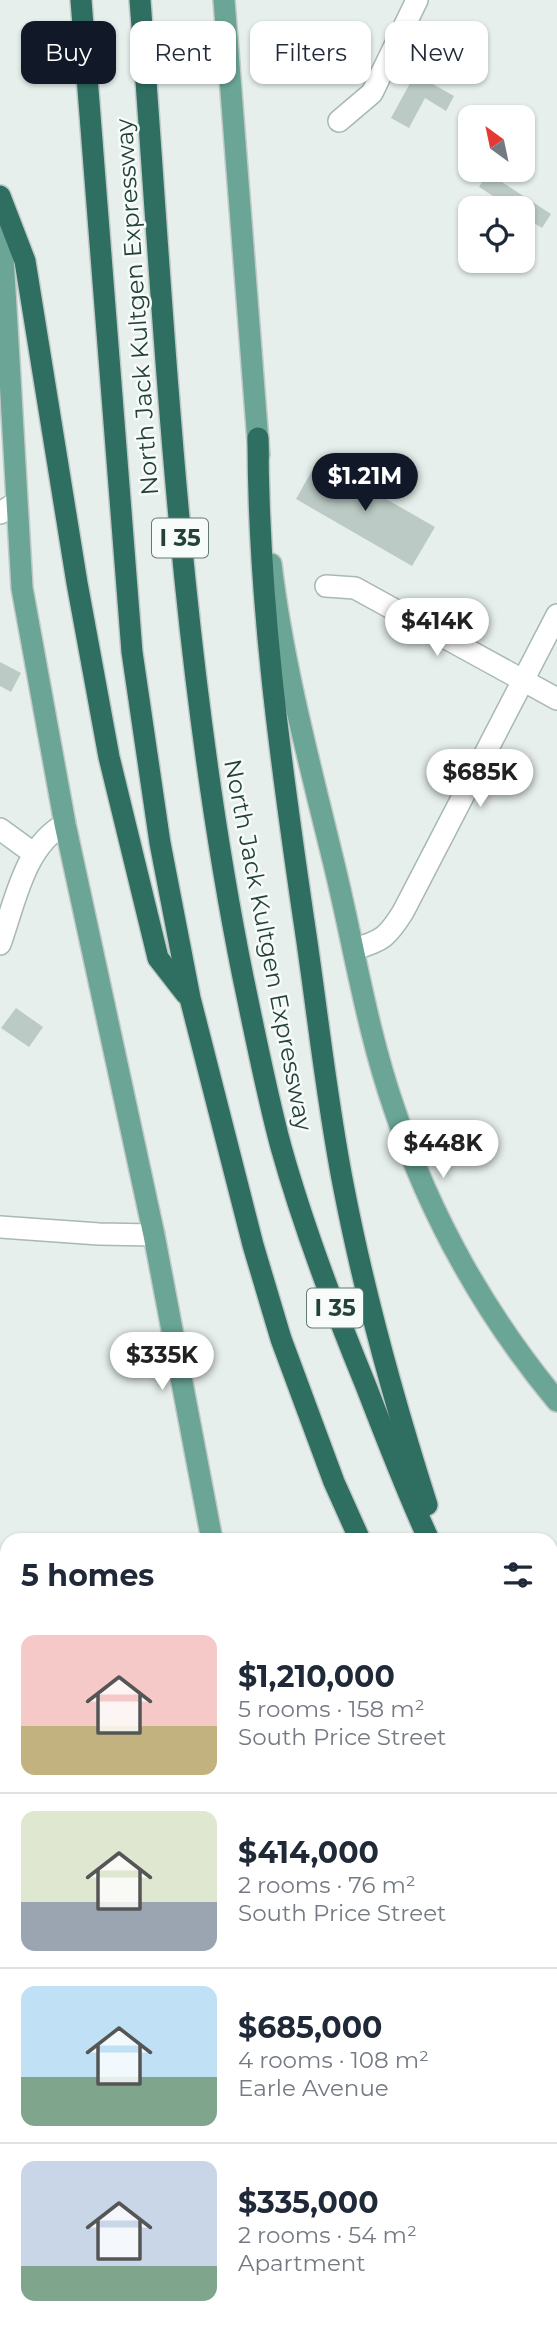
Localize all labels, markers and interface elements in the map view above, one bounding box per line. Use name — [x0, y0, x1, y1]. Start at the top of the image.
chip: Buy — [21, 21, 116, 84]
chip: Rent — [130, 21, 236, 84]
chip: Filters — [250, 21, 371, 84]
chip: New — [385, 21, 488, 84]
north arrow — [458, 105, 536, 182]
map controls — [458, 105, 535, 273]
street label: North Jack Kultgen Expressway — [109, 118, 164, 496]
button: locate — [458, 196, 535, 273]
pin: $1.21M — [308, 454, 422, 513]
text: $1.21M — [328, 462, 402, 490]
road number: I 35 — [152, 518, 208, 558]
pin: $414K — [388, 598, 486, 658]
text: $414K — [401, 607, 473, 635]
pin: $685K — [431, 750, 529, 809]
street label: North Jack Kultgen Expressway — [218, 757, 319, 1133]
text: $685K — [442, 758, 518, 786]
pin: $448K — [394, 1120, 492, 1180]
text: $448K — [403, 1129, 483, 1157]
road number: I 35 — [307, 1288, 363, 1328]
pin: $335K — [113, 1332, 211, 1392]
text: $335K — [126, 1341, 198, 1369]
icon: filters — [499, 1556, 537, 1594]
text: 5 homes — [21, 1557, 154, 1594]
text: $1,210,000 — [238, 1658, 395, 1695]
icon: home — [77, 1663, 161, 1747]
text: 5 rooms · 158 m² — [238, 1695, 425, 1723]
text: South Price Street — [238, 1723, 446, 1751]
text: $414,000 — [238, 1834, 379, 1871]
icon: home — [77, 1839, 161, 1923]
text: 2 rooms · 76 m² — [238, 1871, 416, 1899]
text: South Price Street — [238, 1899, 446, 1927]
text: $685,000 — [238, 2009, 382, 2046]
icon: home — [77, 2014, 161, 2098]
text: 4 rooms · 108 m² — [238, 2046, 429, 2074]
text: Earle Avenue — [238, 2074, 389, 2102]
text: $335,000 — [238, 2184, 379, 2221]
icon: home — [77, 2189, 161, 2273]
text: 2 rooms · 54 m² — [238, 2221, 417, 2249]
text: Apartment — [238, 2249, 366, 2277]

